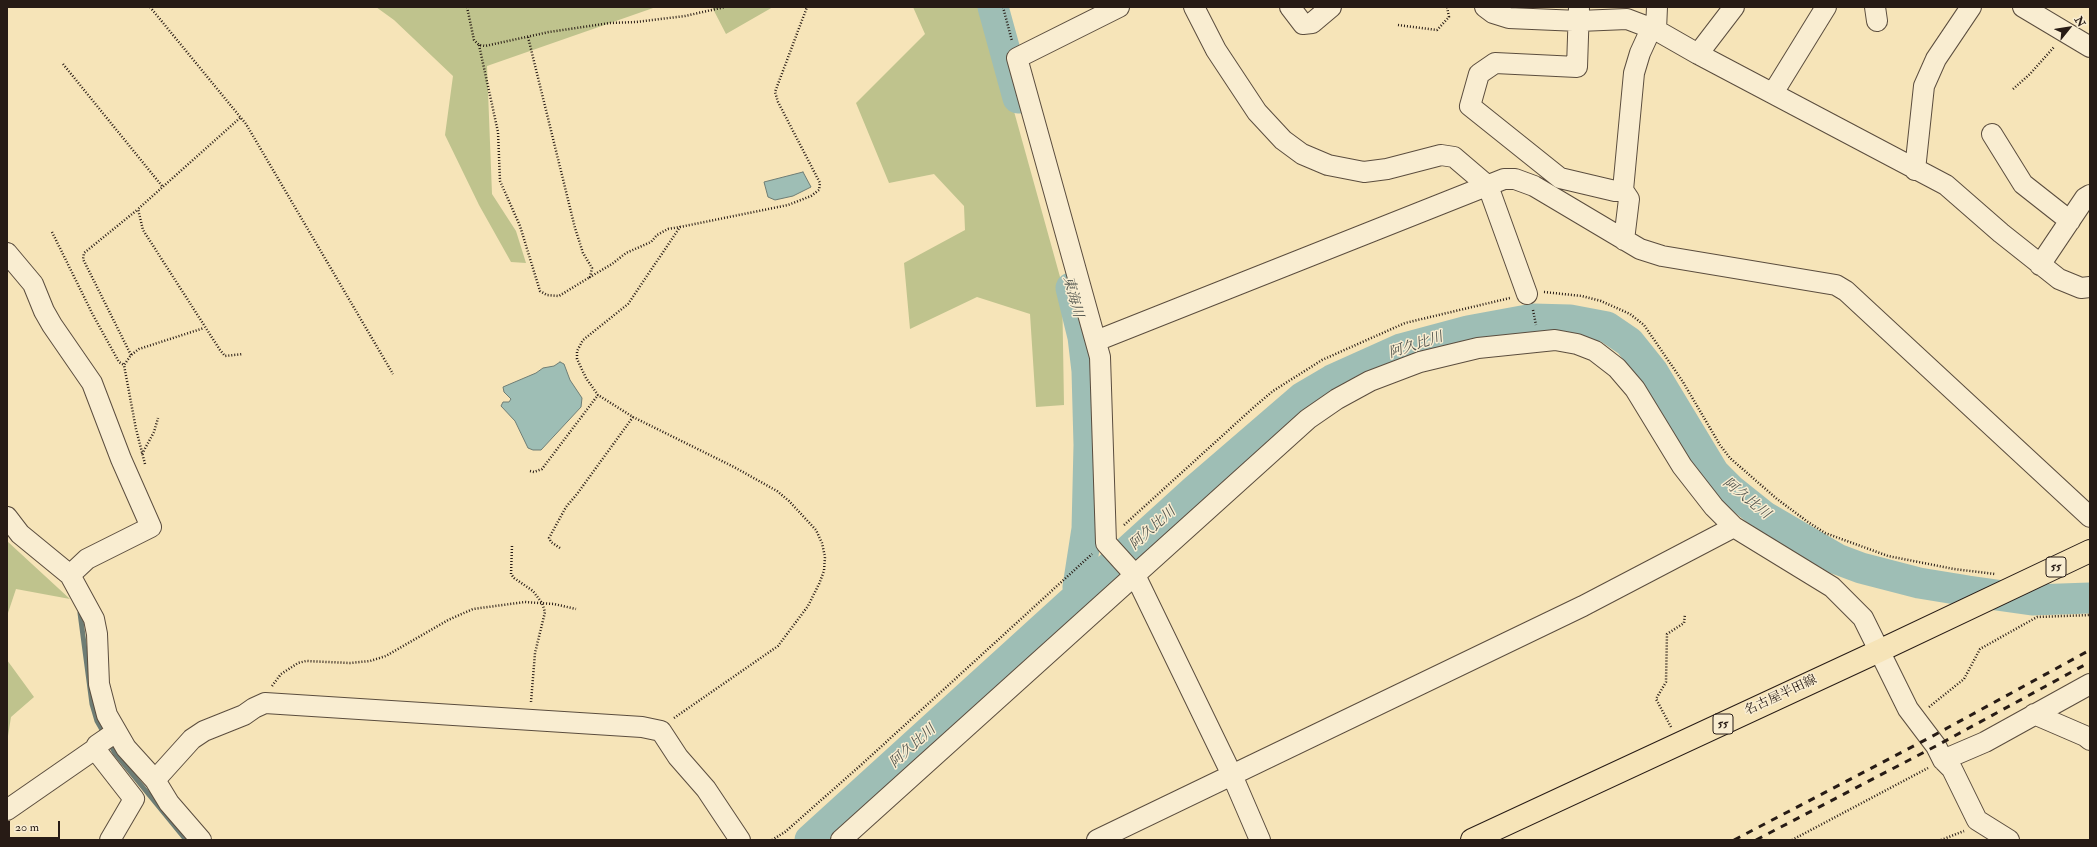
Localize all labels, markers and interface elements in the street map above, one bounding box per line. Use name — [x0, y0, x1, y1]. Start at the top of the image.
north arrow — [2049, 8, 2089, 48]
text: N — [2072, 14, 2088, 29]
water label: 東海川 — [1058, 275, 1086, 319]
water label: 阿久比川 — [1387, 329, 1445, 363]
water label: 阿久比川 — [1719, 475, 1773, 523]
water label: 阿久比川 — [1127, 504, 1179, 554]
road number: 55 — [2046, 557, 2066, 577]
street label: 名古屋半田線 — [1742, 672, 1820, 720]
road number: 55 — [1713, 714, 1733, 734]
water label: 阿久比川 — [887, 722, 939, 772]
scale bar — [10, 813, 62, 839]
text: 20 m — [15, 820, 39, 835]

